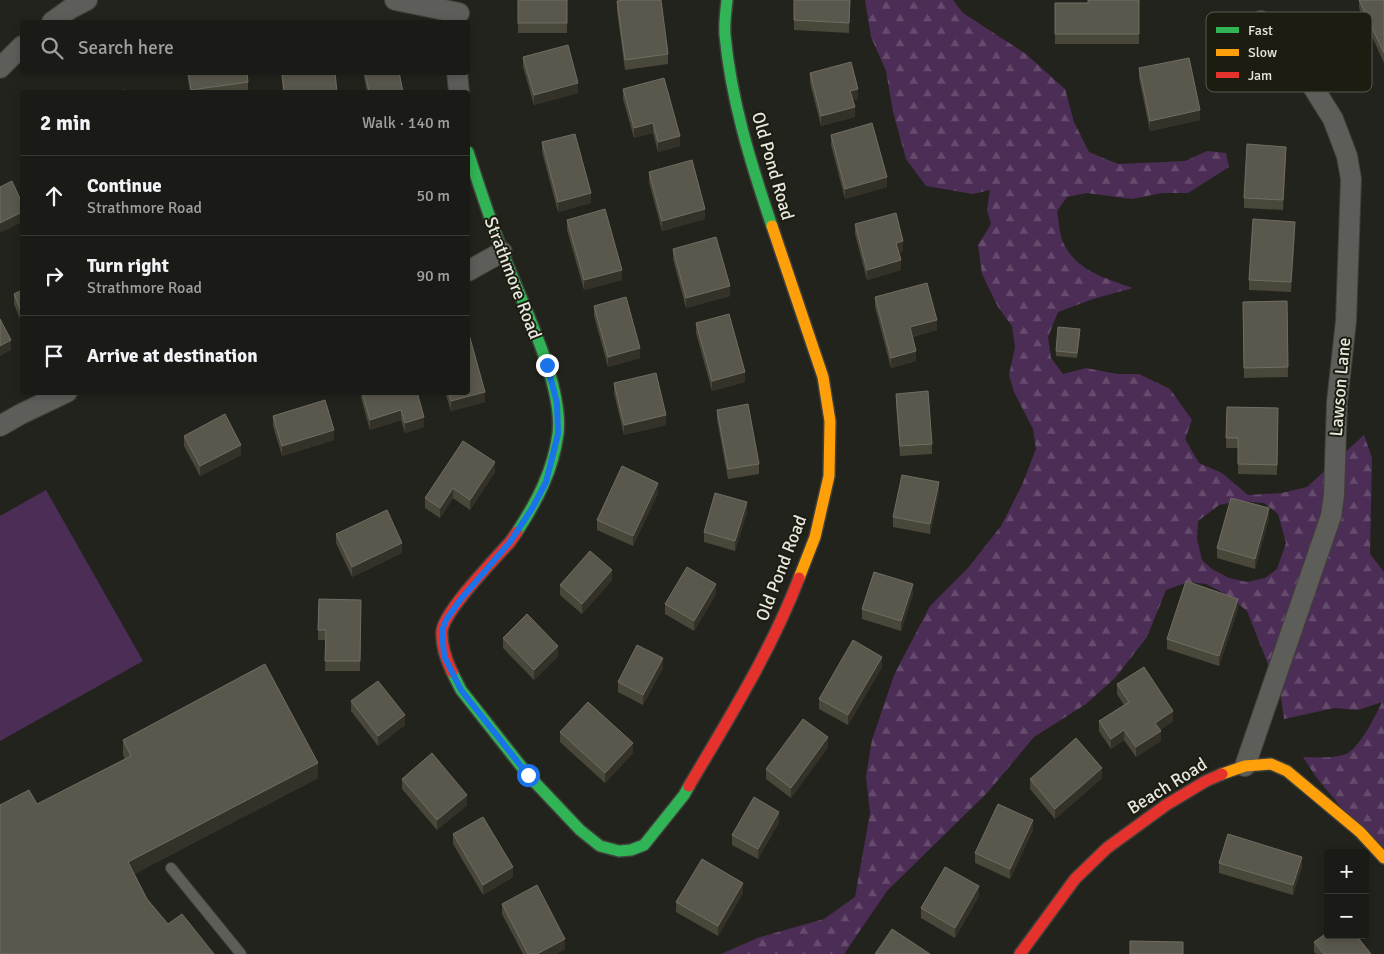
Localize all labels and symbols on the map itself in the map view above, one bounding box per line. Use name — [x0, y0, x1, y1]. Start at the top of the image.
legend — [1206, 12, 1372, 92]
text: Fast — [1248, 22, 1273, 39]
text: Slow — [1248, 44, 1277, 61]
text: Jam — [1248, 67, 1272, 84]
street label: Old Pond Road — [747, 109, 799, 223]
street label: Strathmore Road — [480, 214, 546, 342]
street label: Lawson Lane — [1325, 337, 1355, 437]
route end — [536, 354, 559, 377]
street label: Old Pond Road — [751, 512, 811, 624]
street label: Beach Road — [1123, 753, 1211, 819]
route start — [517, 764, 540, 787]

